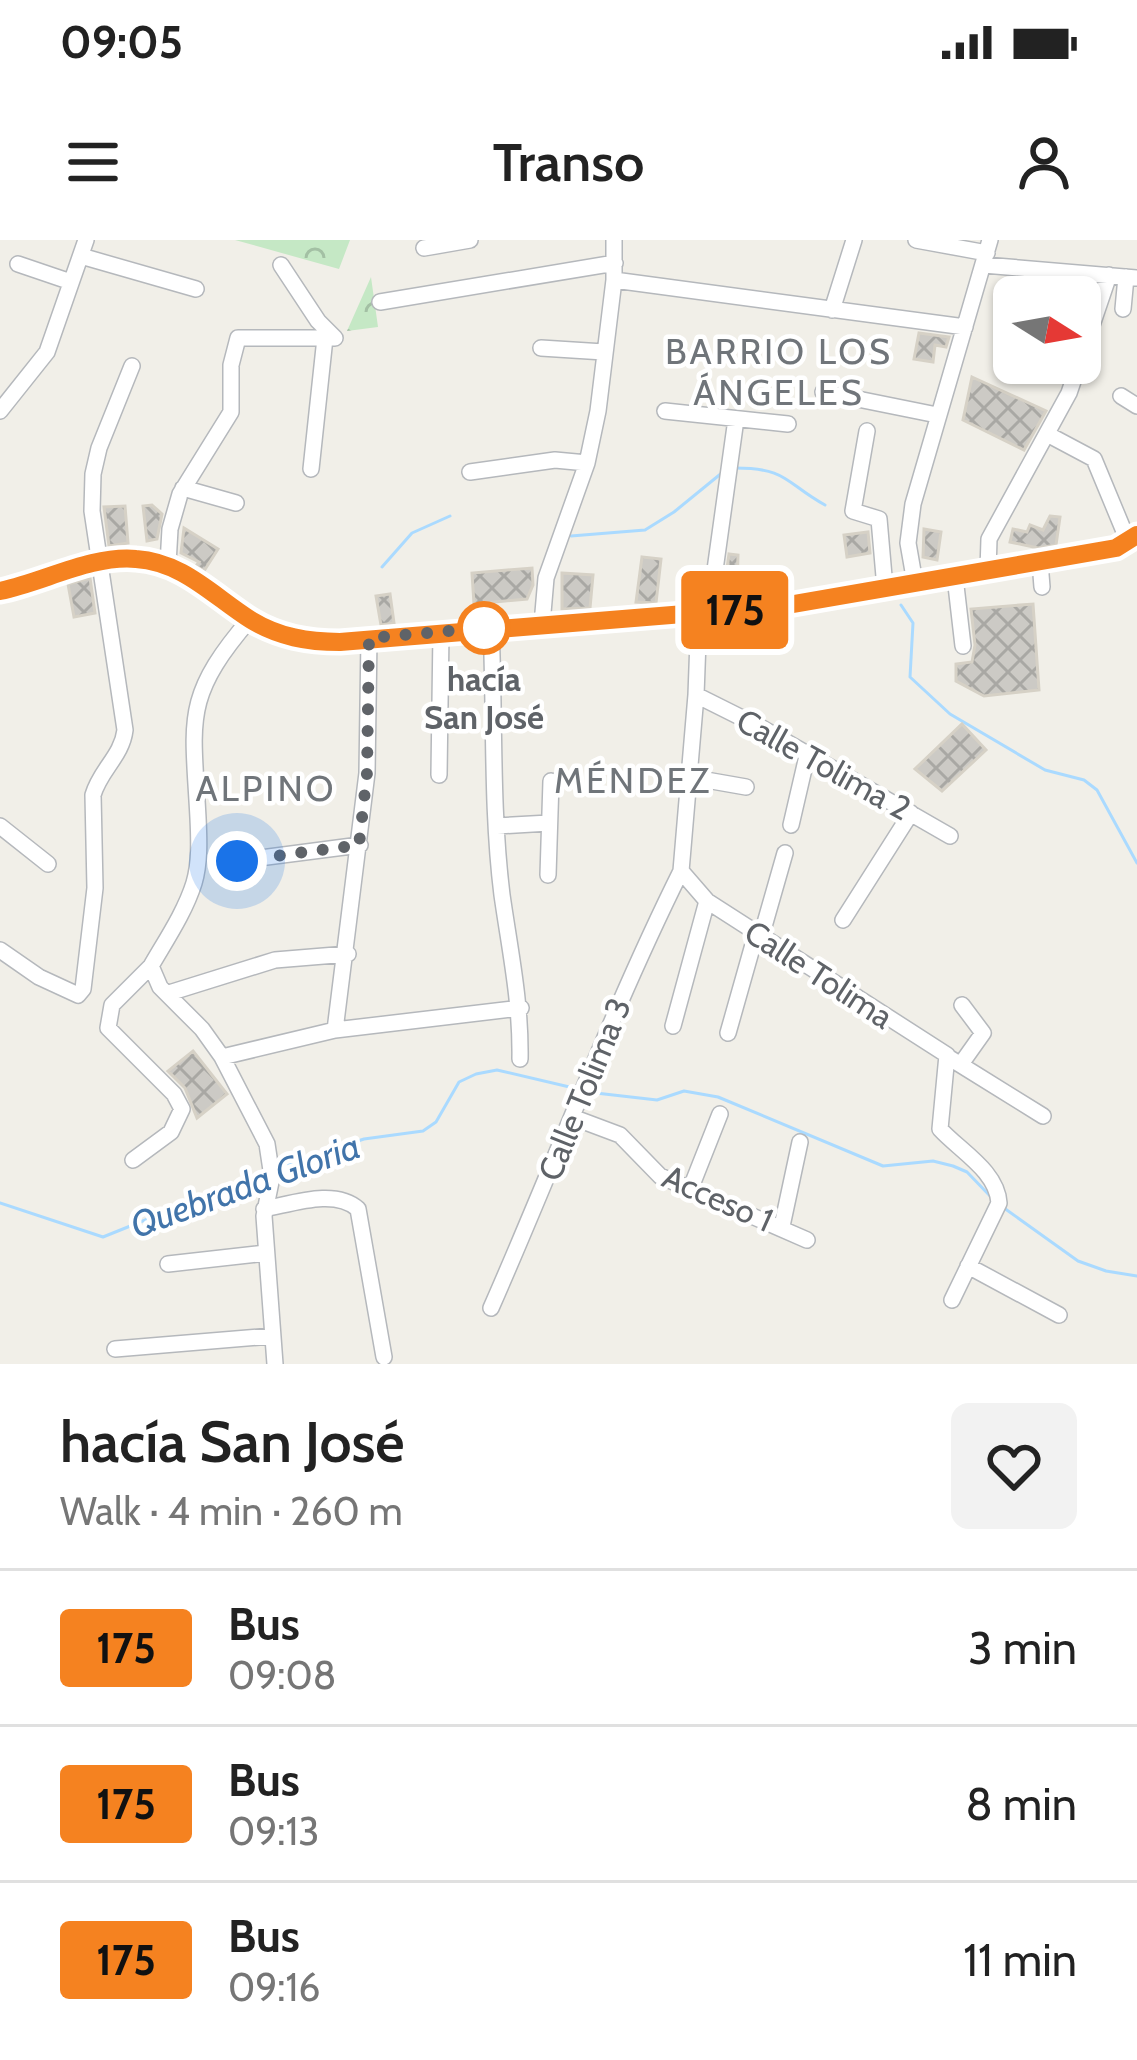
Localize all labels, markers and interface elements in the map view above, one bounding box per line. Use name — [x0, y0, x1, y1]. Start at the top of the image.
text: 09:05 — [60, 15, 183, 69]
icon: menu — [60, 129, 126, 195]
text: Transo — [493, 129, 644, 195]
icon: person — [1011, 129, 1077, 195]
north arrow — [993, 276, 1101, 384]
map controls — [993, 276, 1101, 384]
district label: BARRIO LOS ÁNGELES — [665, 329, 893, 414]
line badge: 175 — [666, 571, 804, 649]
text: 175 — [705, 584, 765, 636]
marker: hacía San José — [459, 603, 509, 653]
place label: hacía San José — [424, 659, 544, 737]
street label: Calle Tolima 2 — [730, 700, 918, 828]
district label: MÉNDEZ — [554, 758, 712, 802]
district label: ALPINO — [195, 766, 337, 810]
your location — [207, 831, 267, 891]
street label: Calle Tolima — [737, 911, 901, 1037]
street label: Calle Tolima 3 — [529, 992, 639, 1186]
water label: Quebrada Gloria — [124, 1123, 366, 1247]
street label: Acceso 1 — [657, 1156, 779, 1240]
button: heart — [951, 1403, 1077, 1529]
text: hacía San José — [60, 1407, 405, 1476]
text: Walk · 4 min · 260 m — [60, 1487, 403, 1535]
text: Bus — [228, 1597, 300, 1651]
text: 3 min — [968, 1621, 1077, 1675]
text: 175 — [96, 1622, 156, 1674]
text: 09:08 — [228, 1651, 336, 1699]
text: Bus — [228, 1753, 300, 1807]
text: 8 min — [965, 1777, 1077, 1831]
text: 175 — [96, 1778, 156, 1830]
text: 09:13 — [228, 1807, 319, 1855]
text: Bus — [228, 1909, 300, 1963]
text: 11 min — [963, 1933, 1077, 1987]
text: 175 — [96, 1934, 156, 1986]
text: 09:16 — [228, 1963, 320, 2011]

